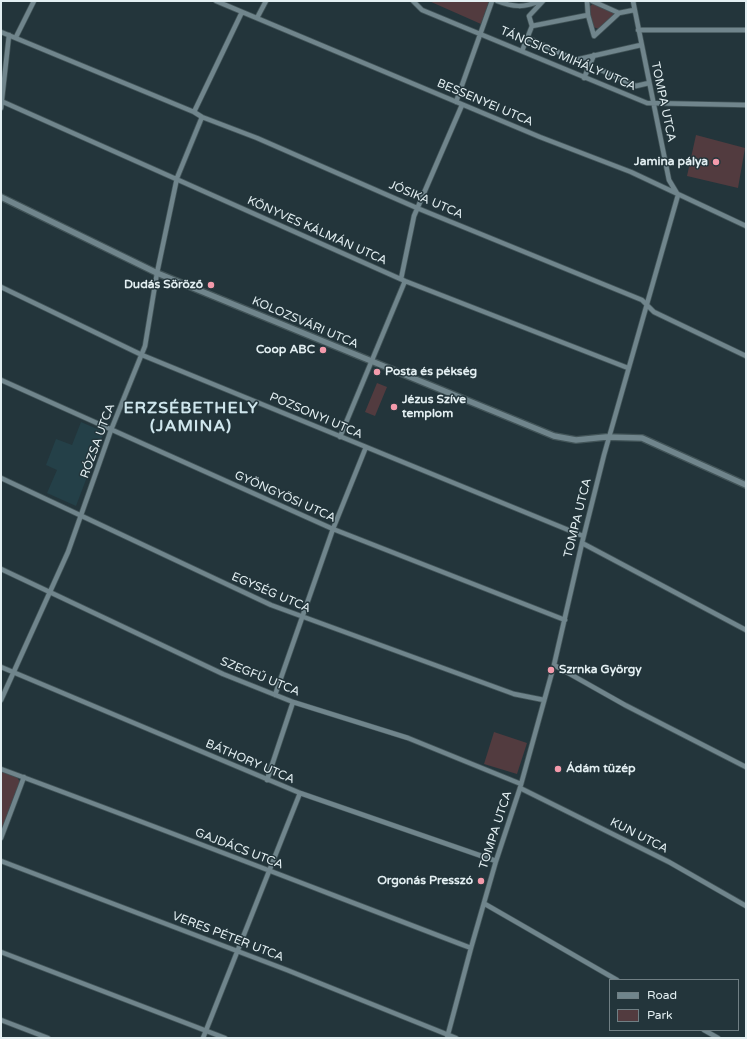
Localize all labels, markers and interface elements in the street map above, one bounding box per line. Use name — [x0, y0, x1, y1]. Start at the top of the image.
street label: TÁNCSICS MIHÁLY UTCA — [498, 24, 638, 94]
street label: TOMPA UTCA — [647, 61, 679, 143]
street label: BESSENYEI UTCA — [435, 76, 535, 130]
place label: Jamina pálya — [634, 155, 708, 169]
marker: Jamina pálya — [711, 157, 721, 167]
street label: JÓSIKA UTCA — [387, 178, 465, 222]
street label: KÖNYVES KÁLMÁN UTCA — [245, 194, 389, 268]
place label: Dudás Söröző — [124, 278, 203, 292]
marker: Dudás Söröző — [206, 280, 216, 290]
street label: KOLOZSVÁRI UTCA — [250, 294, 360, 352]
place label: Coop ABC — [256, 343, 315, 357]
marker: Coop ABC — [318, 345, 328, 355]
place label: Posta és pékség — [385, 365, 477, 379]
marker: Posta és pékség — [372, 367, 382, 377]
street label: POZSONYI UTCA — [267, 390, 365, 442]
place label: Jézus Szíve templom — [402, 393, 466, 421]
district label: ERZSÉBETHELY (JAMINA) — [123, 399, 259, 437]
street label: RÓZSA UTCA — [78, 402, 118, 480]
marker: Jézus Szíve templom — [389, 402, 399, 412]
street label: GYÖNGYÖSI UTCA — [232, 468, 338, 526]
street label: TOMPA UTCA — [561, 477, 595, 559]
street label: EGYSÉG UTCA — [229, 570, 313, 616]
street label: SZEGFŰ UTCA — [218, 654, 302, 700]
place label: Szrnka György — [559, 663, 642, 677]
marker: Szrnka György — [546, 665, 556, 675]
street label: BÁTHORY UTCA — [203, 737, 297, 787]
place label: Ádám tüzép — [566, 762, 635, 776]
marker: Ádám tüzép — [553, 764, 563, 774]
street label: TOMPA UTCA — [477, 789, 515, 871]
street label: KUN UTCA — [608, 815, 670, 857]
street label: GAJDÁCS UTCA — [193, 826, 285, 872]
place label: Orgonás Presszó — [377, 874, 473, 888]
marker: Orgonás Presszó — [476, 876, 486, 886]
street label: VERES PÉTER UTCA — [170, 909, 286, 965]
legend — [609, 979, 739, 1031]
text: Road — [647, 988, 677, 1002]
text: Park — [647, 1008, 673, 1022]

